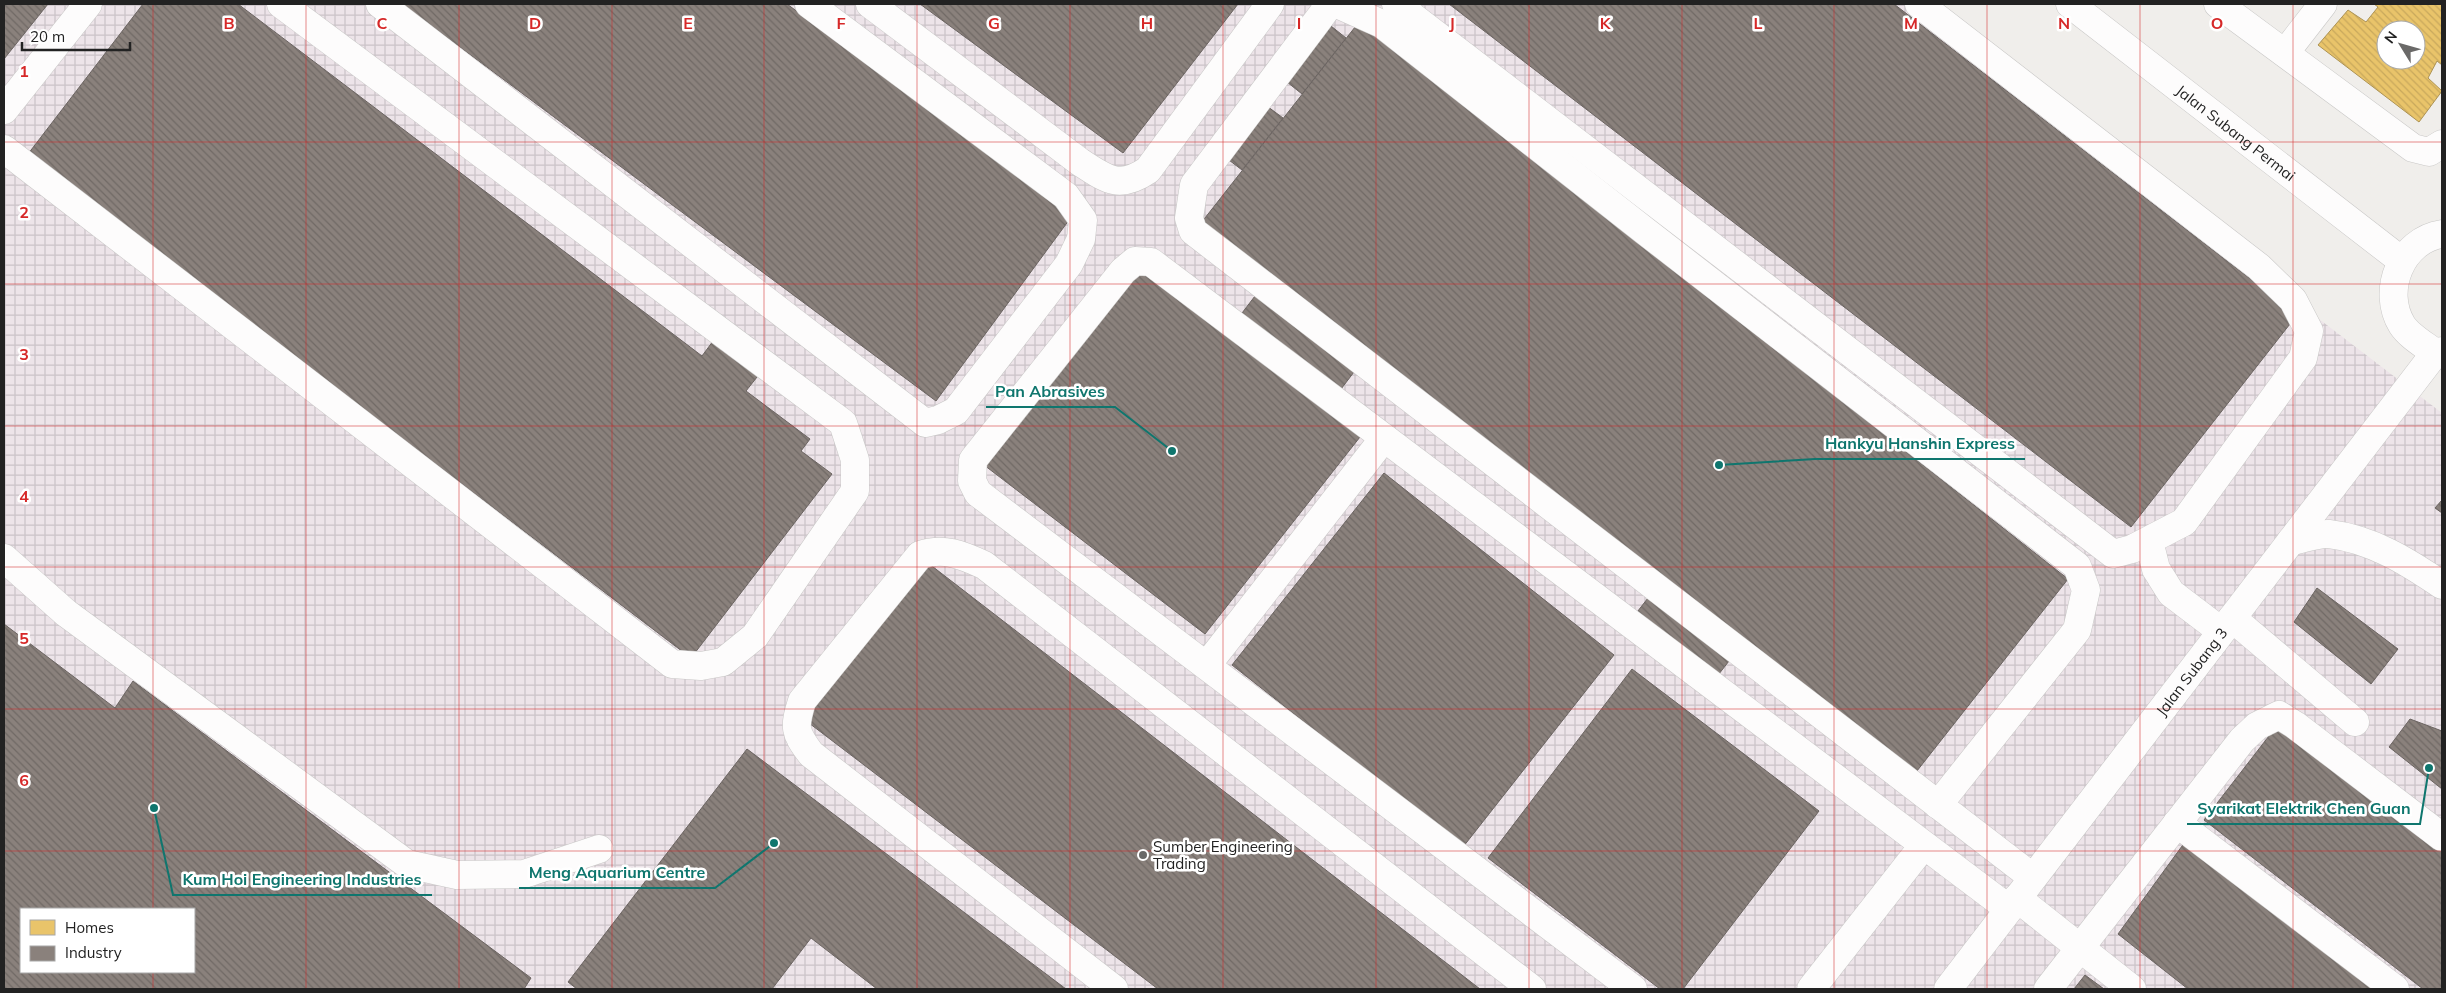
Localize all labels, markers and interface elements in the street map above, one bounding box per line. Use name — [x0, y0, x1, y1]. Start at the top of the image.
text: B — [223, 13, 235, 33]
text: C — [377, 13, 388, 33]
text: D — [529, 13, 541, 33]
text: E — [683, 13, 693, 33]
text: F — [836, 13, 846, 33]
text: G — [988, 13, 1000, 33]
text: H — [1141, 13, 1153, 33]
text: I — [1297, 13, 1301, 33]
text: J — [1449, 13, 1455, 33]
text: K — [1600, 13, 1612, 33]
text: L — [1754, 13, 1763, 33]
text: M — [1904, 13, 1918, 33]
text: N — [2058, 13, 2070, 33]
text: O — [2211, 13, 2223, 33]
scale bar — [22, 20, 130, 52]
north arrow — [2376, 20, 2426, 70]
text: 20 m — [30, 27, 65, 46]
text: N — [2380, 28, 2401, 47]
text: 1 — [19, 61, 29, 81]
street label: Jalan Subang Permai — [2173, 80, 2300, 185]
text: 2 — [19, 202, 29, 222]
text: 3 — [19, 344, 29, 364]
callout: Pan Abrasives — [986, 376, 1115, 407]
text: Pan Abrasives — [995, 381, 1105, 401]
callout: Hankyu Hanshin Express — [1815, 428, 2025, 459]
text: Hankyu Hanshin Express — [1825, 433, 2015, 453]
text: 4 — [19, 486, 29, 506]
street label: Jalan Subang 3 — [2151, 624, 2231, 719]
text: 5 — [19, 628, 29, 648]
text: 6 — [19, 770, 29, 790]
callout: Syarikat Elektrik Chen Guan — [2187, 793, 2420, 824]
text: Syarikat Elektrik Chen Guan — [2197, 798, 2411, 818]
place label: Sumber Engineering Trading — [1153, 837, 1293, 873]
marker: Sumber Engineering Trading — [1137, 849, 1149, 861]
callout: Meng Aquarium Centre — [519, 857, 715, 888]
text: Meng Aquarium Centre — [529, 862, 706, 882]
callout: Kum Hoi Engineering Industries — [173, 864, 432, 895]
text: Kum Hoi Engineering Industries — [182, 869, 422, 889]
legend — [20, 908, 195, 973]
text: Homes — [65, 918, 114, 937]
text: Industry — [65, 943, 122, 962]

